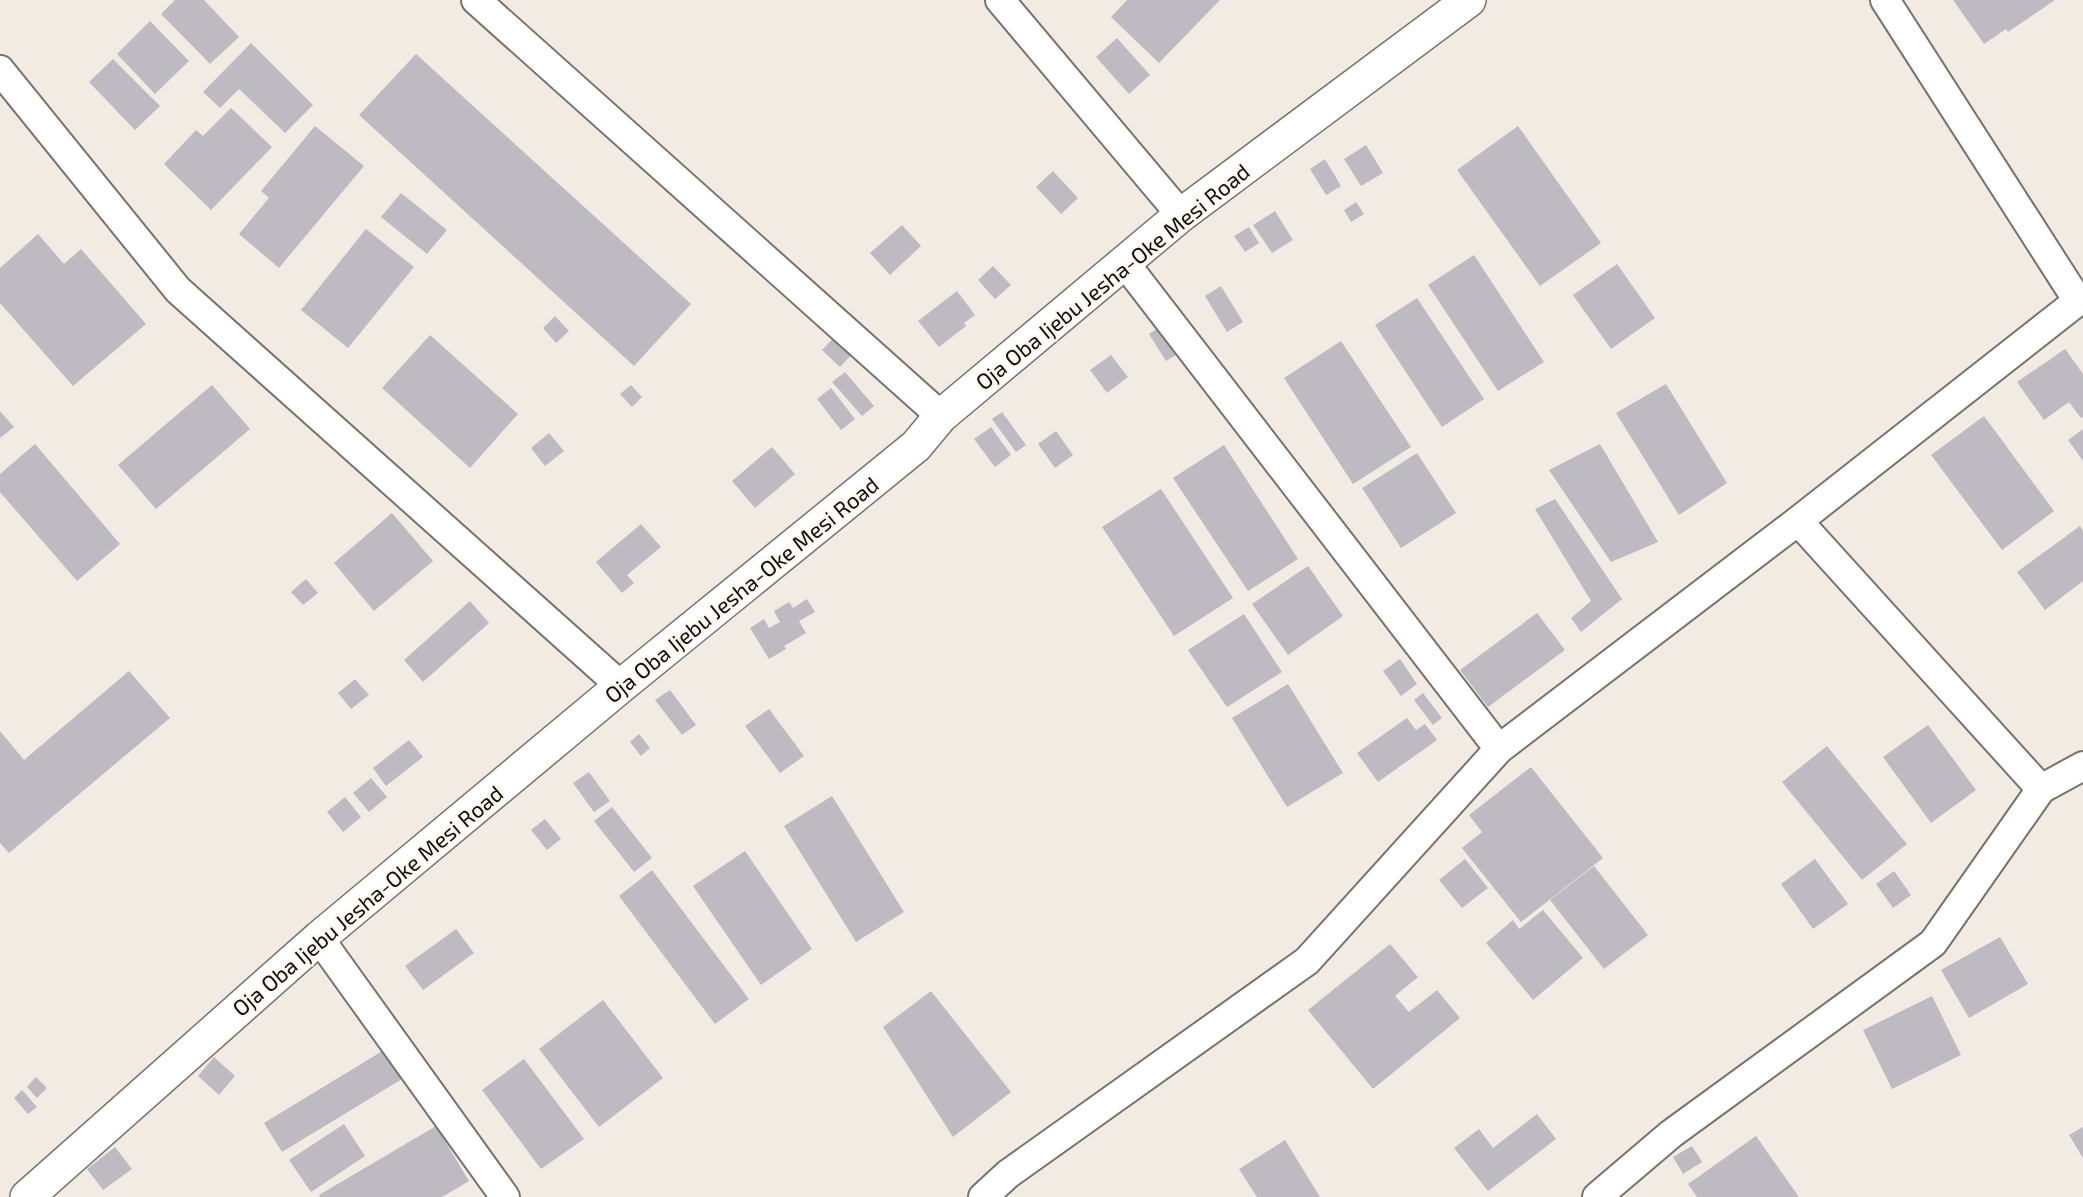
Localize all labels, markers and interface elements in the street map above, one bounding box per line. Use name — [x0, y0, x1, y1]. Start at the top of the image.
street label: Oja Oba Ijebu Jesha-Oke Mesi Road — [970, 157, 1255, 395]
street label: Oja Oba Ijebu Jesha-Oke Mesi Road — [599, 470, 884, 708]
street label: Oja Oba Ijebu Jesha-Oke Mesi Road — [227, 779, 508, 1022]

